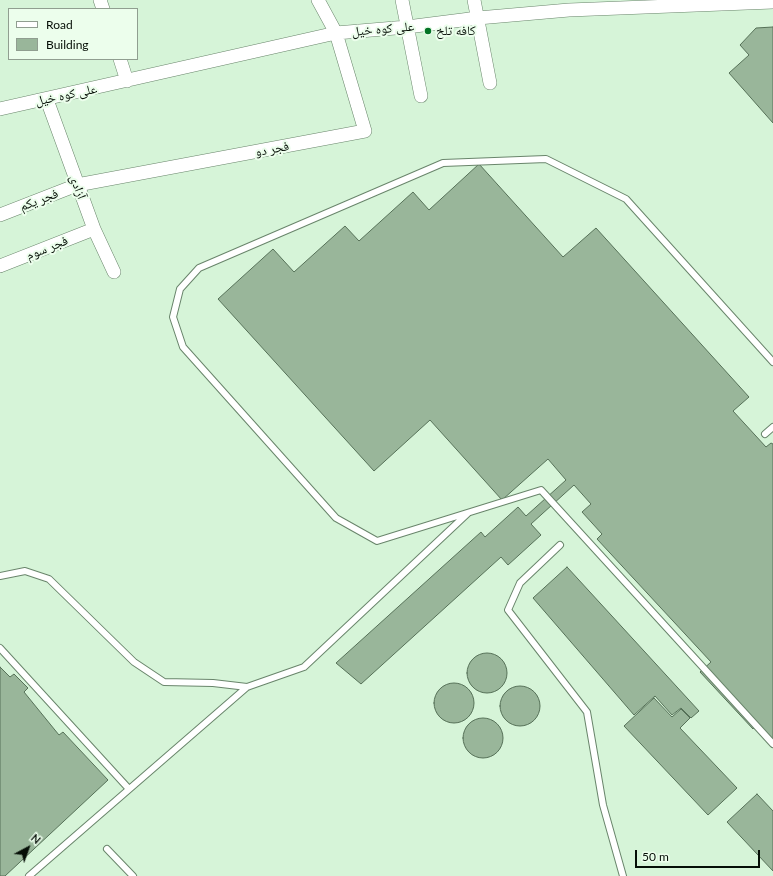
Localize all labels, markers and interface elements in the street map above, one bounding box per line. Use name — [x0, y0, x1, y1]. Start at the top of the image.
legend — [8, 8, 138, 60]
text: Road — [46, 17, 73, 32]
street label: علی کوه خیل — [351, 18, 415, 40]
place label: کافه تلخ — [436, 23, 476, 39]
marker: کافه تلخ — [423, 26, 433, 36]
text: Building — [46, 37, 89, 52]
street label: علی کوه خیل — [34, 81, 98, 109]
street label: فجر دو — [254, 138, 290, 160]
street label: آزادی — [66, 173, 90, 201]
street label: فجر یکم — [18, 186, 60, 214]
street label: فجر سوم — [24, 233, 70, 263]
north arrow — [8, 828, 48, 868]
text: N — [29, 831, 44, 846]
scale bar — [637, 842, 762, 868]
text: 50 m — [642, 849, 669, 864]

